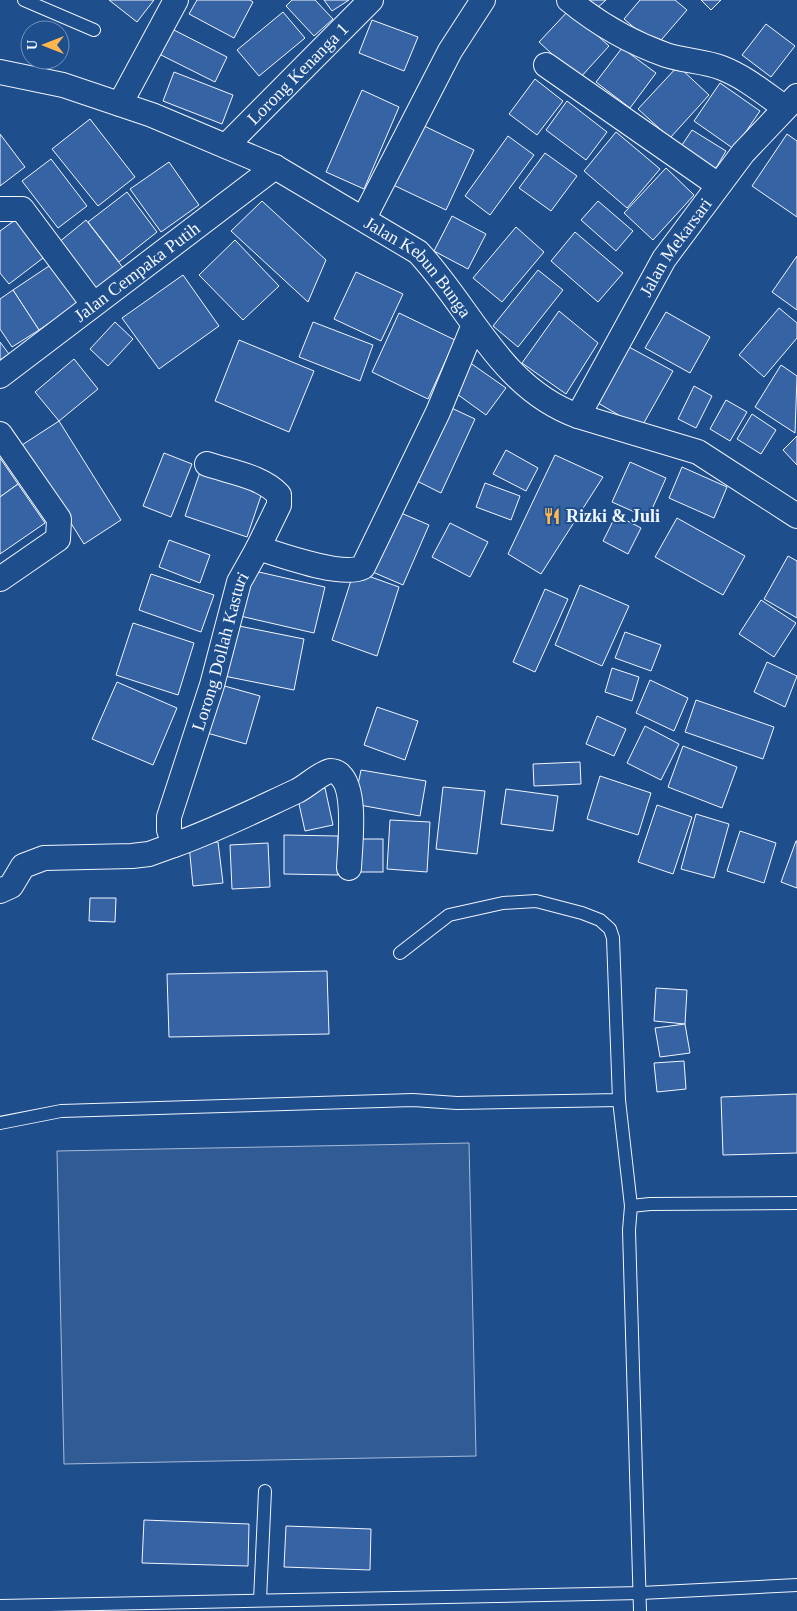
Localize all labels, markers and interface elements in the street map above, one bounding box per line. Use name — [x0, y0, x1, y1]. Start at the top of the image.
street label: Lorong Kenanga 1 — [243, 19, 353, 129]
north arrow — [20, 20, 70, 70]
text: U — [25, 40, 40, 50]
street label: Jalan Mekarsari — [635, 194, 716, 300]
street label: Jalan Kebun Bunga — [361, 212, 475, 321]
street label: Jalan Cempaka Putih — [70, 218, 204, 326]
restaurant icon: Rizki & Juli — [542, 506, 562, 526]
place label: Rizki & Juli — [566, 506, 660, 526]
street label: Lorong Dollah Kasturi — [188, 568, 253, 733]

